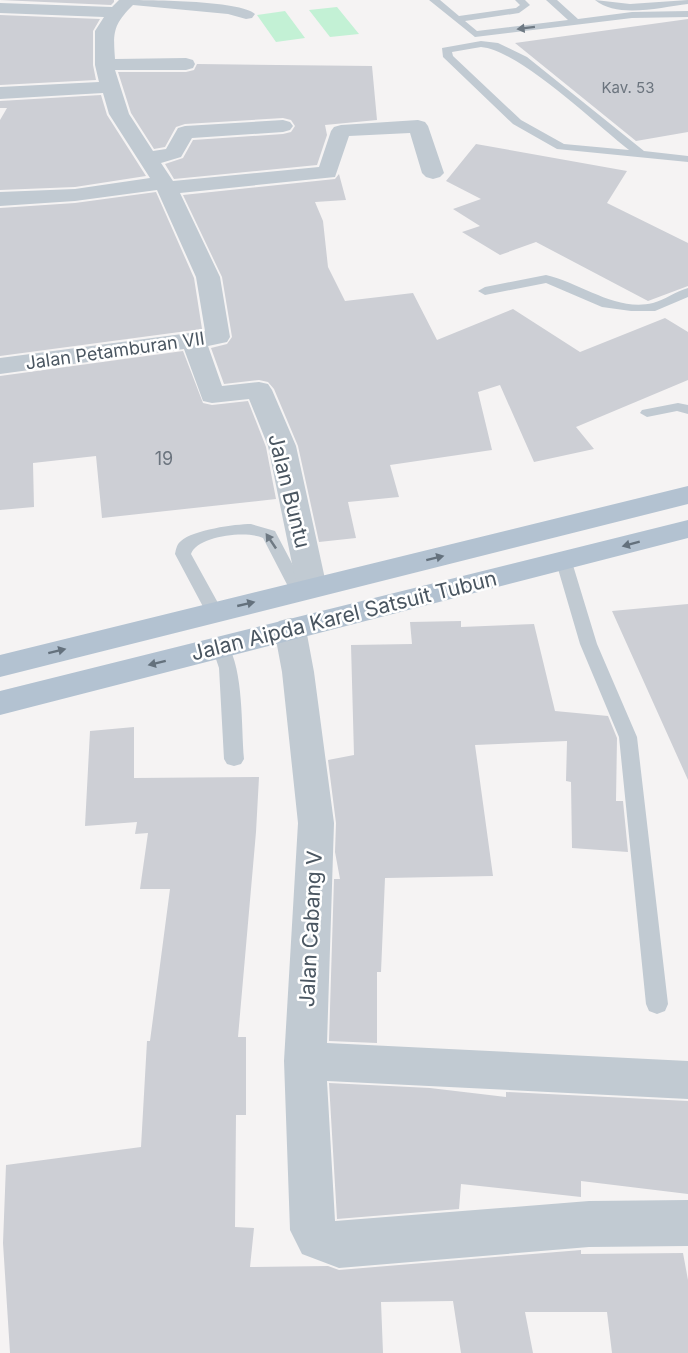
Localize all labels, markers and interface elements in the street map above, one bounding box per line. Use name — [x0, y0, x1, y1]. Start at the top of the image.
one-way arrow — [516, 24, 535, 33]
house number: Kav. 53 — [602, 78, 654, 97]
street label: Jalan Petamburan VII — [24, 328, 206, 373]
street label: Jalan Buntu — [263, 431, 316, 551]
house number: 19 — [155, 448, 173, 469]
one-way arrow — [265, 532, 276, 549]
one-way arrow — [622, 540, 640, 549]
one-way arrow — [426, 552, 444, 562]
street label: Jalan Aipda Karel Satsuit Tubun — [188, 565, 499, 666]
one-way arrow — [237, 599, 255, 609]
one-way arrow — [48, 646, 66, 656]
one-way arrow — [148, 659, 166, 668]
street label: Jalan Cabang V — [294, 850, 327, 1008]

